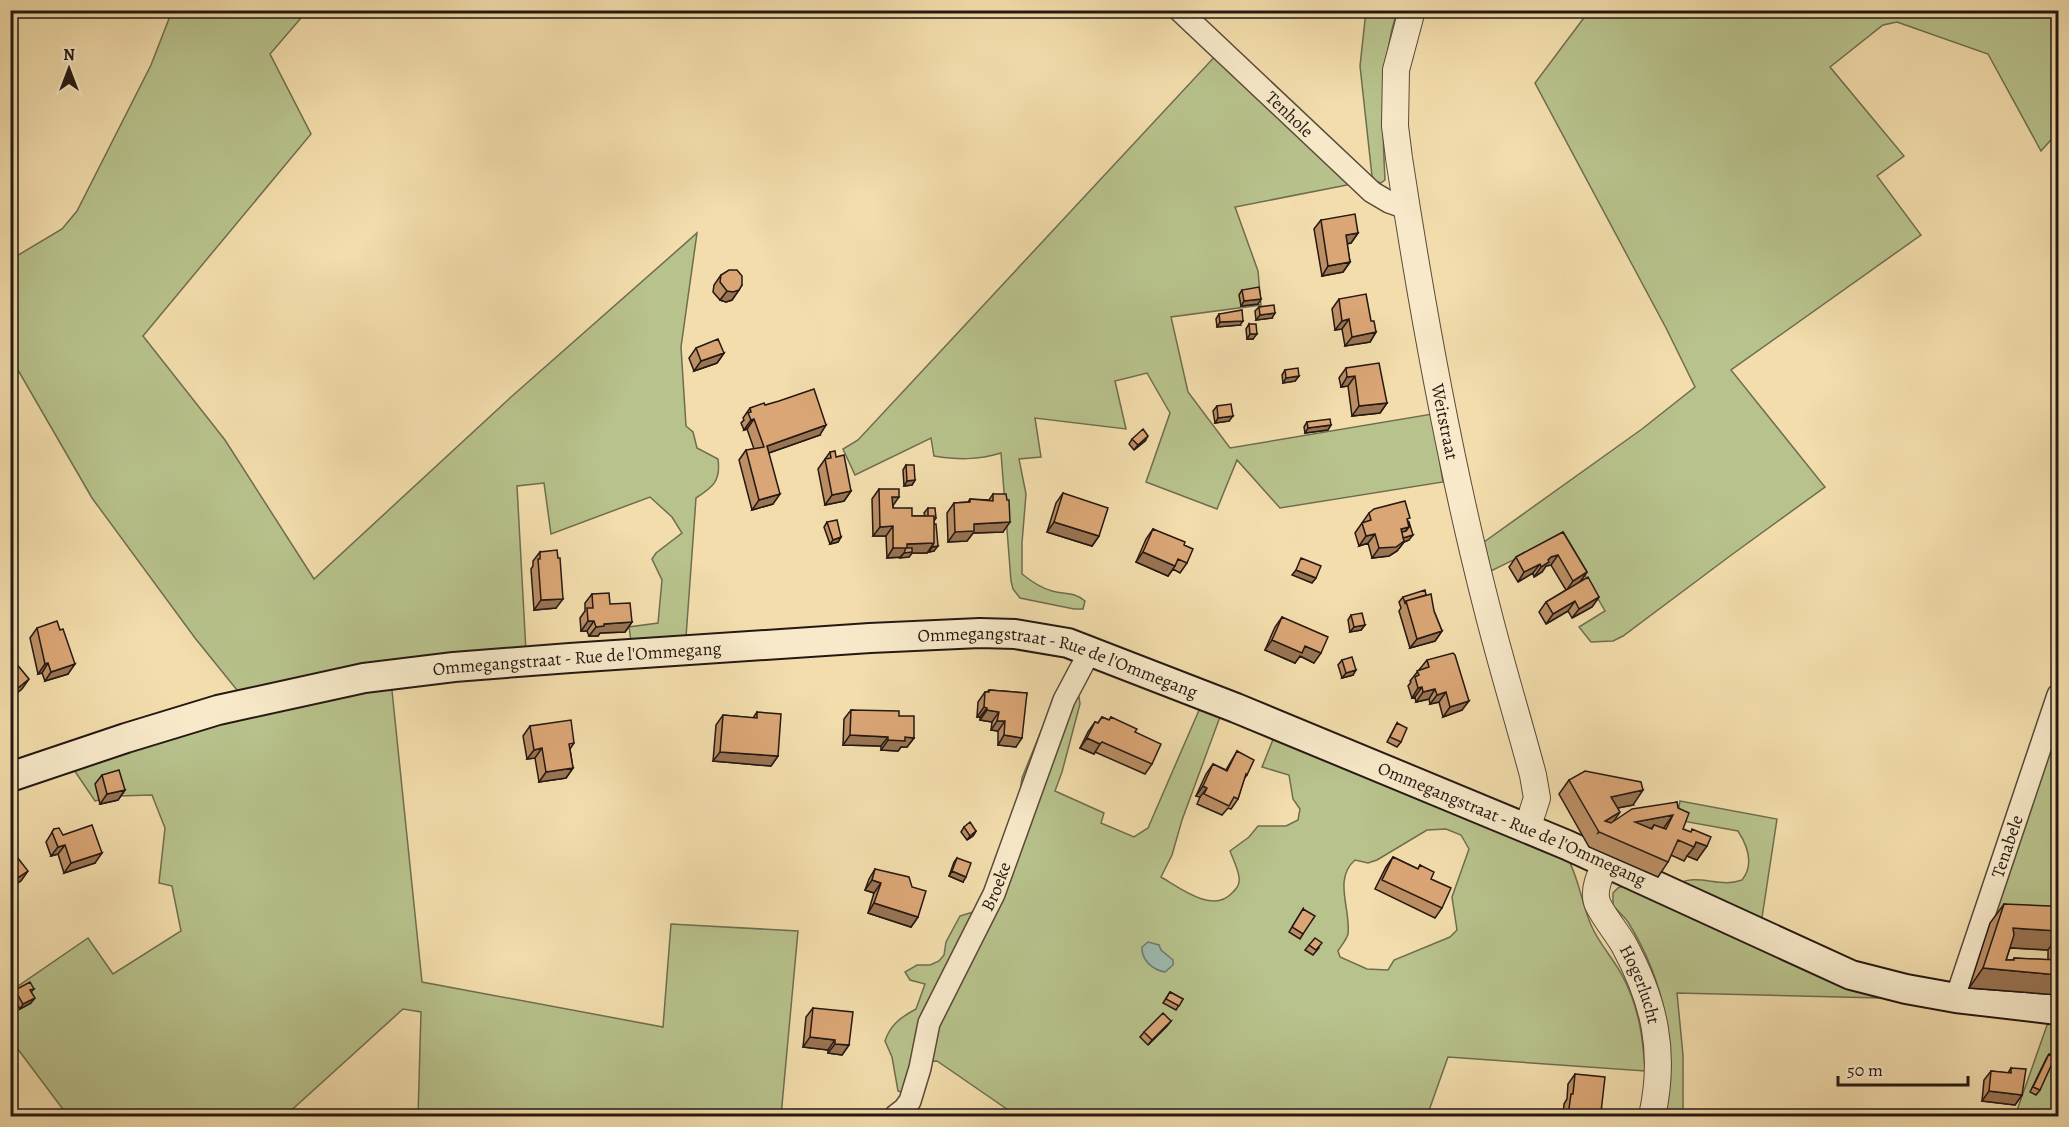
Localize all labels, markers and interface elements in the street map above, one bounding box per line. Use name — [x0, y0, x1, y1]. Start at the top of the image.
north arrow — [39, 39, 99, 99]
text: N — [63, 44, 75, 66]
street label: Tenhole — [1260, 86, 1319, 143]
street label: Weitstraat — [1425, 381, 1464, 462]
street label: Ommegangstraat - Rue de l'Ommegang — [917, 621, 1201, 704]
street label: Ommegangstraat - Rue de l'Ommegang — [431, 636, 722, 682]
street label: Ommegangstraat - Rue de l'Ommegang — [1374, 756, 1650, 892]
street label: Tenabele — [1985, 812, 2029, 881]
street label: Broeke — [975, 859, 1017, 915]
street label: Hogerlucht — [1614, 940, 1666, 1026]
scale bar — [1838, 1049, 1968, 1087]
text: 50 m — [1847, 1058, 1883, 1082]

